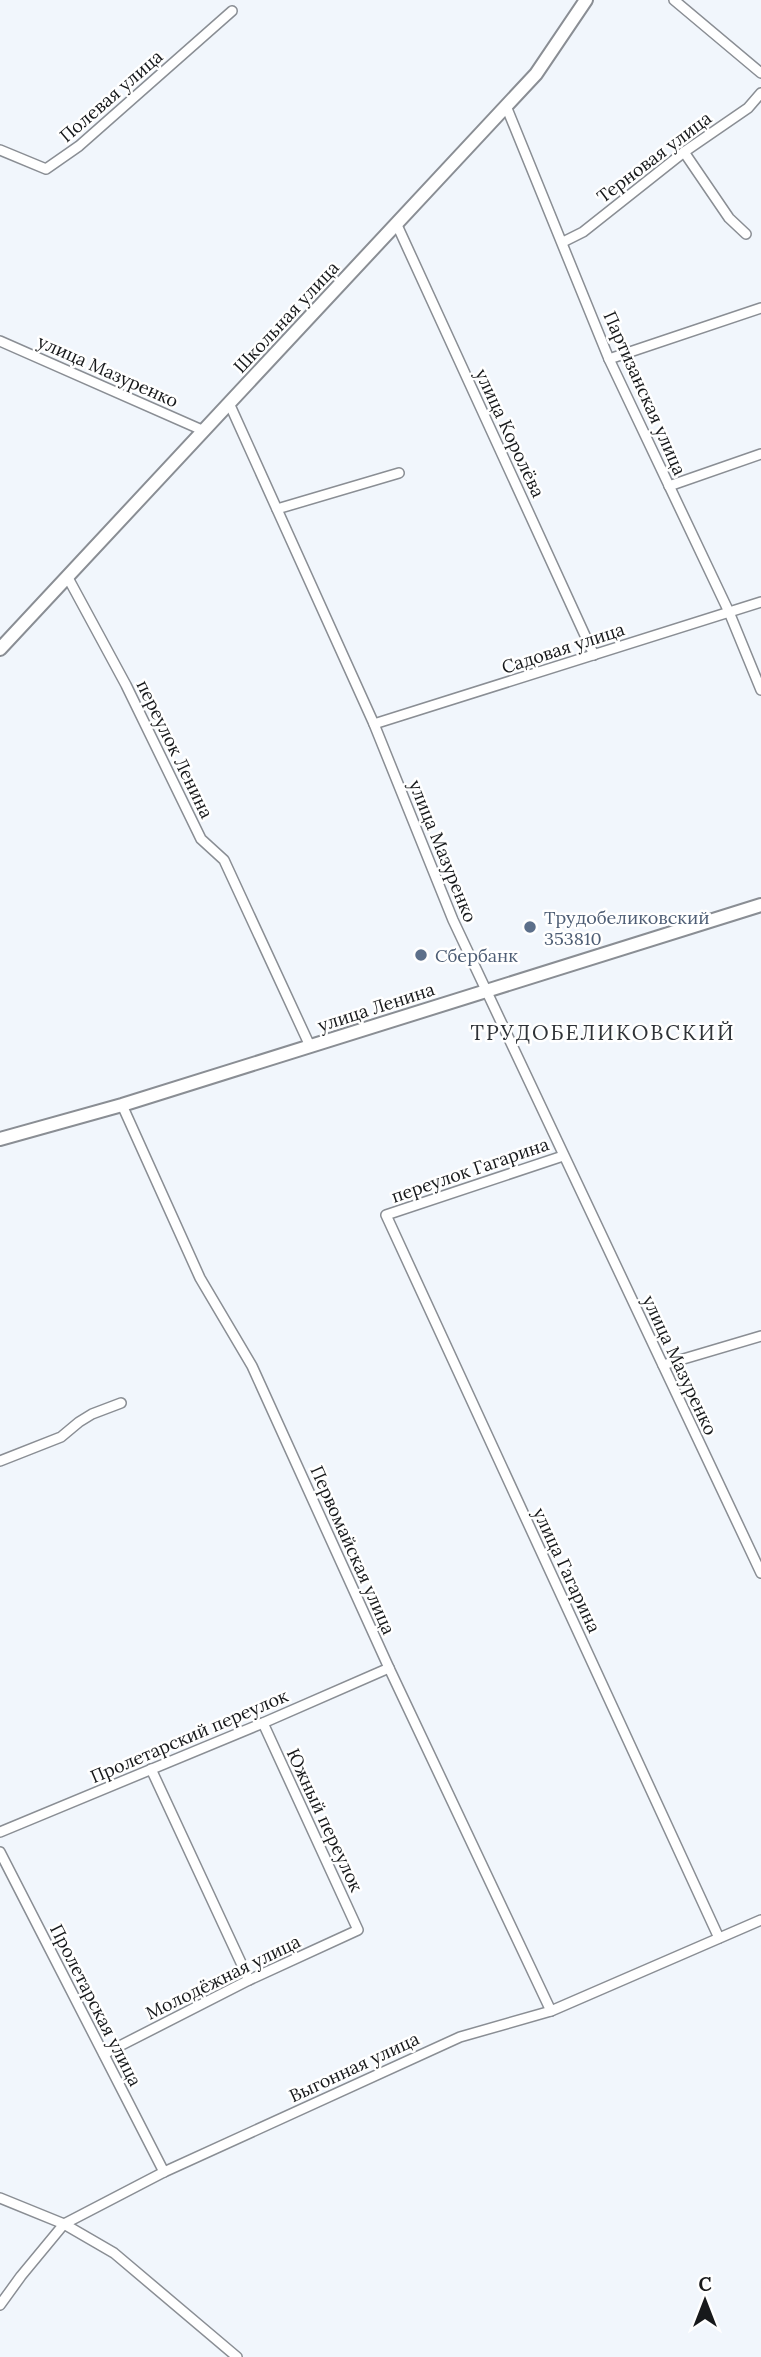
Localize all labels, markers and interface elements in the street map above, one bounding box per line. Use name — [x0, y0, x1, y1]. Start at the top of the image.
street label: Полевая улица — [55, 45, 167, 147]
street label: Терновая улица — [592, 106, 716, 208]
street label: Школьная улица — [228, 256, 344, 378]
street label: Партизанская улица — [598, 307, 692, 479]
street label: улица Мазуренко — [34, 330, 182, 412]
street label: улица Королёва — [470, 365, 550, 501]
street label: Садовая улица — [499, 617, 627, 679]
street label: переулок Ленина — [132, 676, 218, 822]
street label: улица Мазуренко — [404, 776, 482, 926]
place label: Трудобеликовский 353810 — [544, 906, 710, 950]
marker: Трудобеликовский 353810 — [522, 919, 538, 935]
place label: Сбербанк — [435, 944, 518, 967]
marker: Сбербанк — [413, 947, 429, 963]
street label: улица Ленина — [315, 977, 437, 1037]
district label: ТРУДОБЕЛИКОВСКИЙ — [471, 1019, 735, 1046]
street label: переулок Гагарина — [388, 1132, 552, 1208]
street label: улица Мазуренко — [637, 1291, 723, 1439]
street label: Первомайская улица — [305, 1462, 401, 1638]
street label: улица Гагарина — [528, 1504, 606, 1636]
street label: Пролетарский переулок — [87, 1684, 292, 1788]
street label: Южный переулок — [282, 1745, 368, 1896]
street label: Пролетарская улица — [45, 1920, 147, 2090]
street label: Молодёжная улица — [142, 1930, 304, 2024]
street label: Выгонная улица — [285, 2027, 423, 2107]
north arrow — [670, 2266, 740, 2336]
text: С — [698, 2272, 712, 2296]

